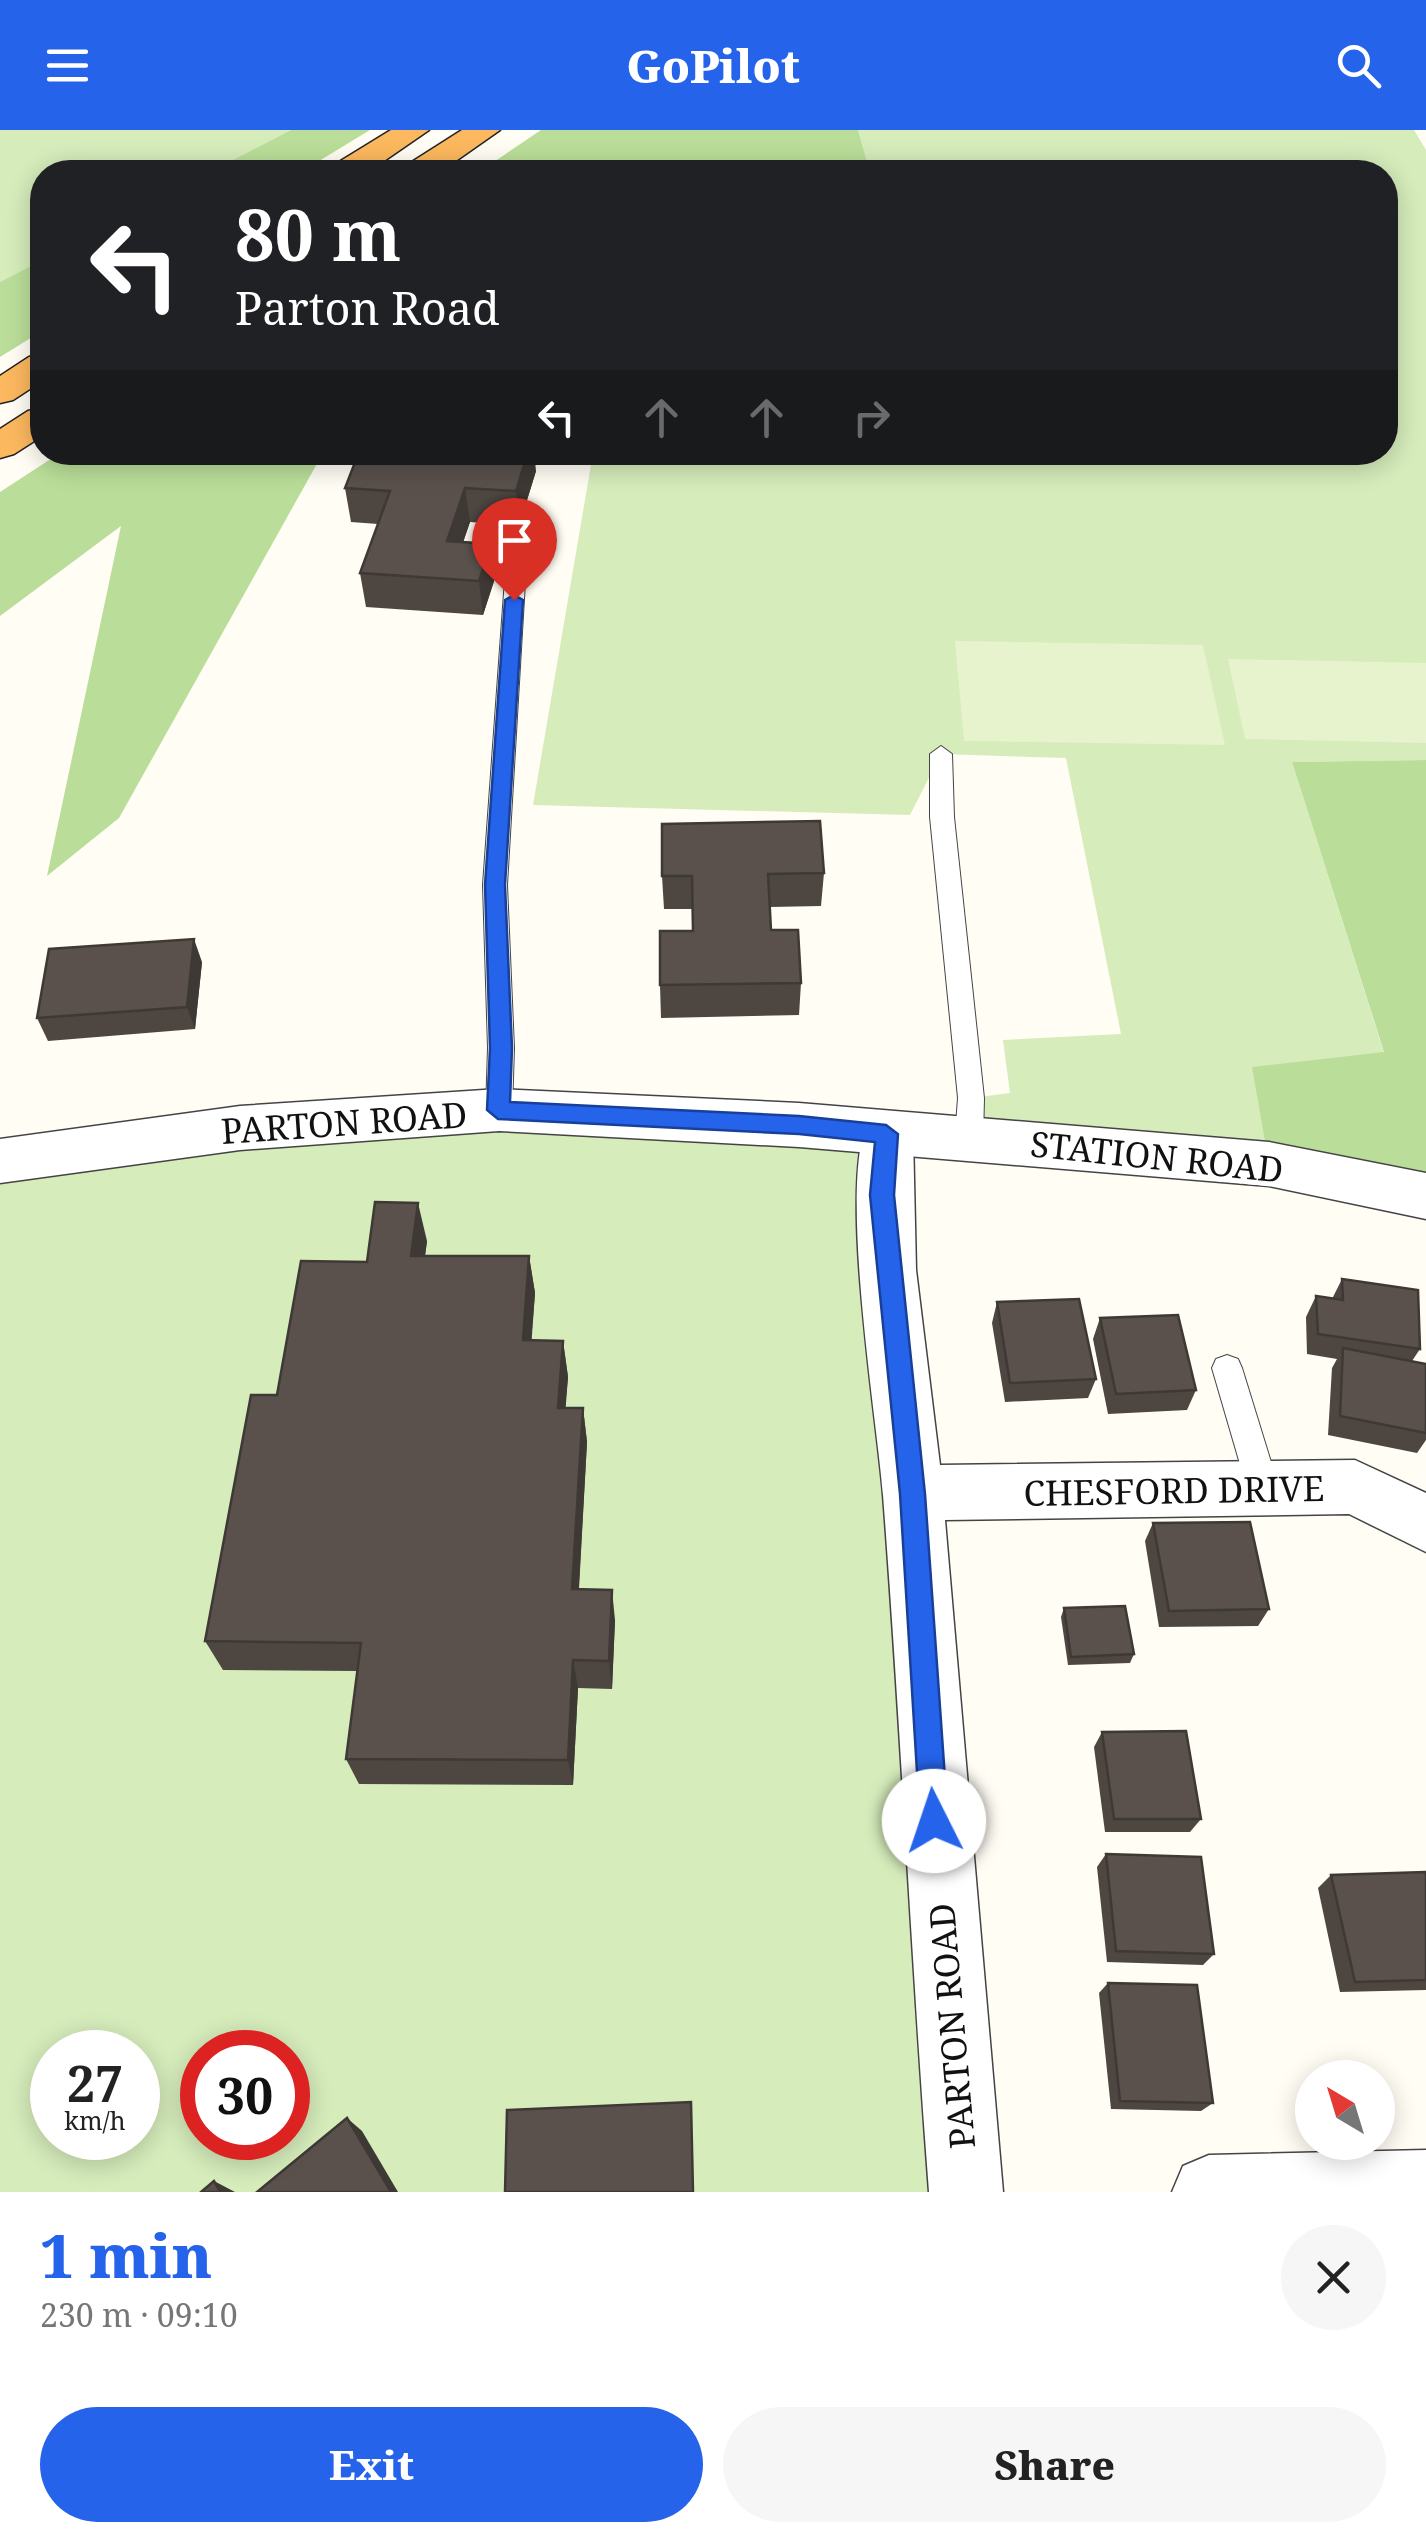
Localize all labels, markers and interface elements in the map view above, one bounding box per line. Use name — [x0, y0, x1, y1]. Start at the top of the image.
text: GoPilot — [626, 35, 800, 96]
icon: menu — [40, 38, 95, 93]
icon: search — [1331, 38, 1386, 93]
text: 80 m — [235, 186, 401, 282]
icon: left — [70, 200, 200, 330]
text: Parton Road — [235, 277, 500, 338]
icon: left — [529, 390, 584, 445]
icon: ahead — [634, 390, 689, 445]
icon: ahead — [739, 390, 794, 445]
icon: right — [844, 390, 899, 445]
pin — [472, 498, 557, 601]
icon: arrive — [487, 513, 542, 568]
street label: PARTON ROAD — [219, 1090, 469, 1154]
street label: STATION ROAD — [1028, 1119, 1286, 1193]
street label: CHESFORD DRIVE — [1023, 1464, 1325, 1516]
position arrow — [882, 1769, 986, 1873]
street label: PARTON ROAD — [917, 1901, 985, 2151]
speed limit sign: 30 — [180, 2030, 310, 2160]
text: 27 — [67, 2049, 123, 2117]
north arrow — [1295, 2060, 1395, 2160]
map controls — [1295, 2060, 1395, 2160]
text: km/h — [64, 2103, 126, 2137]
text: 1 min — [40, 2214, 212, 2296]
button: close — [1281, 2225, 1386, 2330]
text: 230 m · 09:10 — [40, 2293, 238, 2336]
button: Exit — [40, 2407, 703, 2522]
button: Share — [723, 2407, 1386, 2522]

